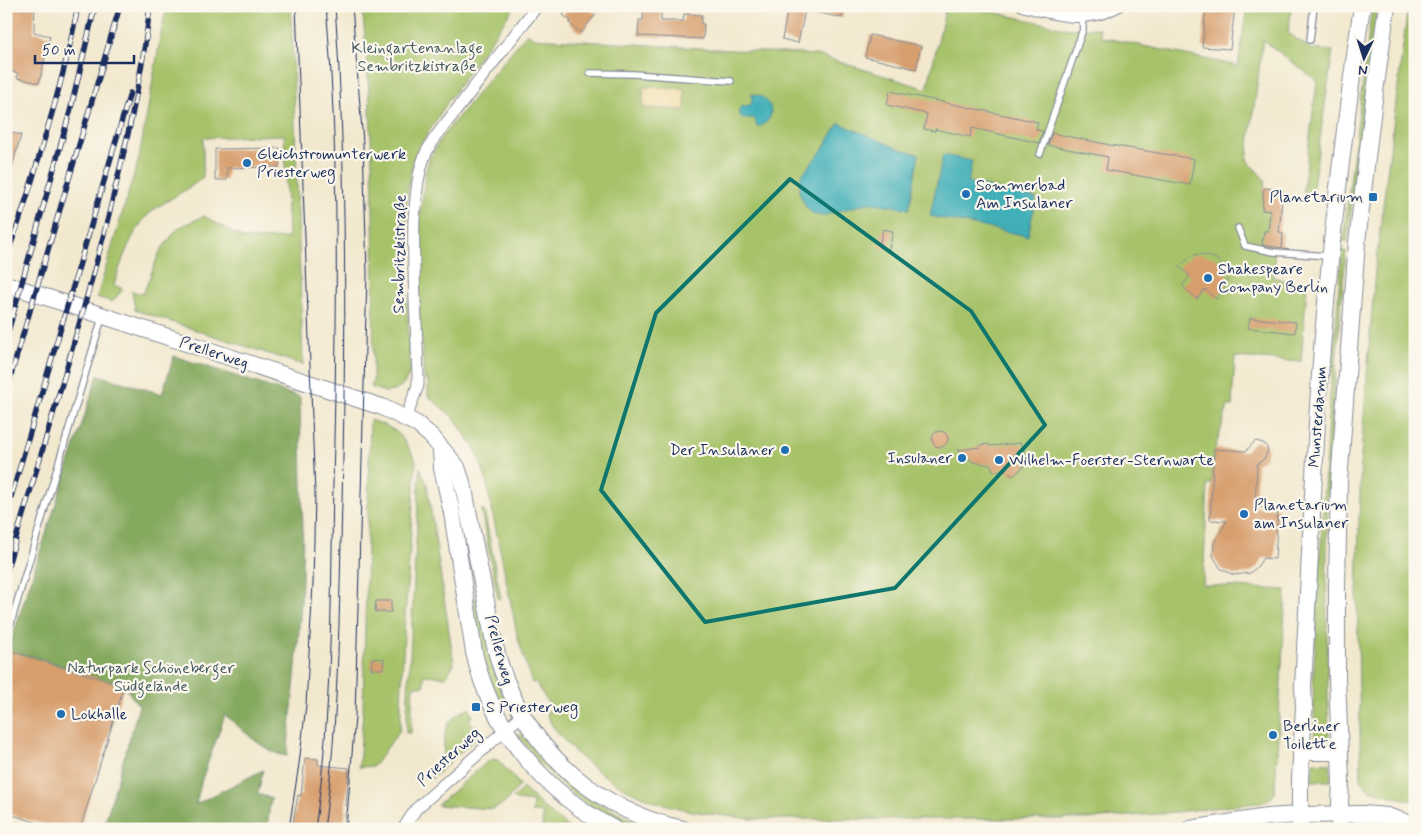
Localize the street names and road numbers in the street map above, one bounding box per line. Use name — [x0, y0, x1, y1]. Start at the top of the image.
street label: Sembritzkistraße — [388, 194, 412, 314]
street label: Prellerweg — [177, 332, 251, 374]
street label: Munsterdamm — [1304, 365, 1332, 469]
street label: Prellerweg — [480, 613, 518, 687]
street label: Priesterweg — [413, 723, 486, 792]

